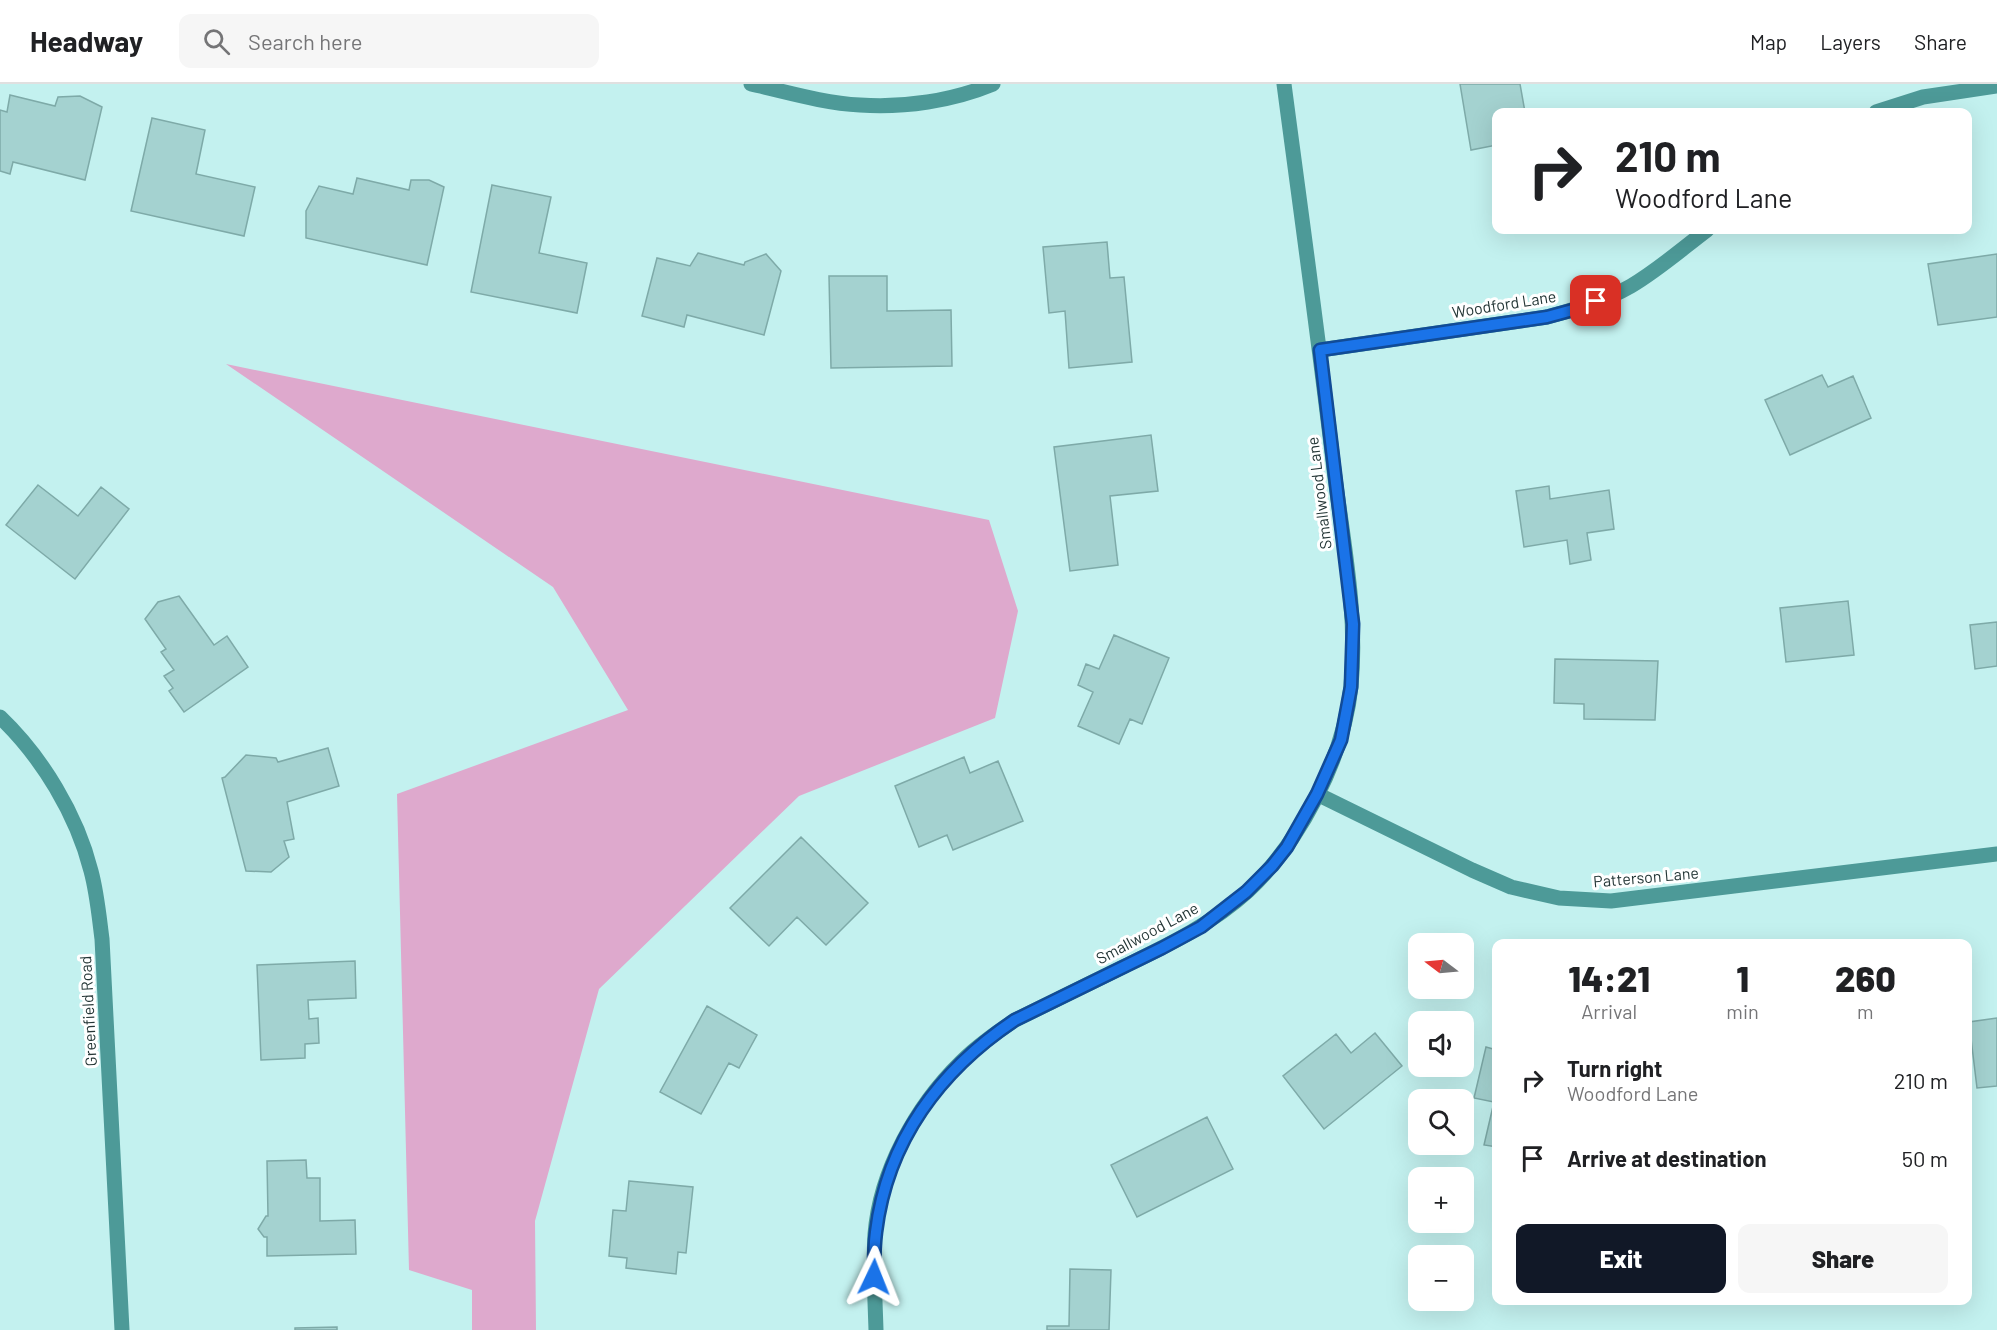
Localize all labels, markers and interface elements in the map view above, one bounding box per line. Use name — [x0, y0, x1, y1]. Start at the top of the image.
search box — [179, 14, 599, 68]
text: Headway — [30, 24, 143, 58]
icon: search — [200, 25, 233, 58]
text: Search here — [248, 28, 362, 54]
text: Map — [1750, 29, 1787, 54]
text: Layers — [1820, 29, 1881, 54]
text: Share — [1914, 29, 1967, 54]
text: 210 m — [1615, 130, 1721, 180]
icon: right — [1516, 132, 1594, 210]
text: Woodford Lane — [1615, 181, 1792, 213]
pin — [1570, 275, 1621, 326]
icon: arrive — [1579, 284, 1612, 317]
street label: Woodford Lane — [1451, 286, 1557, 321]
street label: Smallwood Lane — [1302, 436, 1335, 550]
street label: Patterson Lane — [1592, 862, 1699, 891]
street label: Smallwood Lane — [1092, 898, 1201, 967]
north arrow — [1408, 933, 1474, 999]
map controls — [1408, 933, 1474, 1311]
street label: Greenfield Road — [75, 955, 100, 1067]
text: 14:21 — [1568, 956, 1650, 999]
text: 1 — [1736, 956, 1749, 999]
text: 260 — [1835, 956, 1896, 999]
text: Arrival — [1581, 999, 1637, 1023]
text: min — [1726, 999, 1759, 1023]
text: m — [1857, 999, 1874, 1023]
button: sound — [1408, 1011, 1474, 1077]
text: Turn right — [1567, 1055, 1662, 1081]
icon: right — [1516, 1064, 1549, 1097]
text: 210 m — [1894, 1067, 1948, 1093]
text: Woodford Lane — [1567, 1081, 1698, 1105]
button: search — [1408, 1089, 1474, 1155]
icon: arrive — [1516, 1142, 1549, 1175]
text: Arrive at destination — [1567, 1145, 1766, 1171]
text: 50 m — [1902, 1145, 1948, 1171]
button: + — [1408, 1167, 1474, 1233]
button: Exit — [1516, 1224, 1726, 1293]
button: Share — [1738, 1224, 1948, 1293]
position arrow — [842, 1245, 906, 1309]
button: − — [1408, 1245, 1474, 1311]

